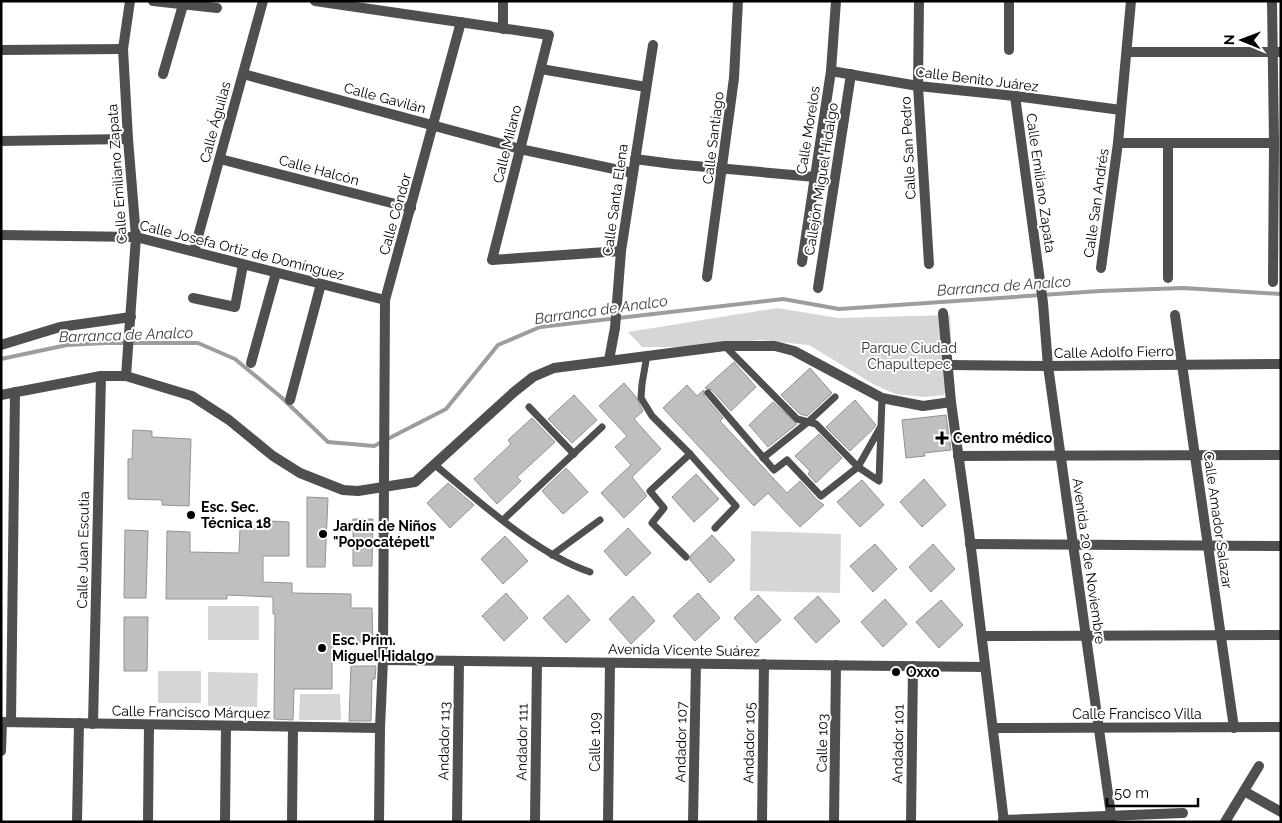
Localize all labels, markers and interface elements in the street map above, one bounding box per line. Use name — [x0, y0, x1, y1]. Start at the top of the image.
north arrow — [1217, 15, 1267, 65]
text: N — [1221, 34, 1237, 45]
street label: Calle Benito Juárez — [915, 64, 1040, 94]
street label: Calle Águilas — [195, 79, 234, 164]
street label: Calle Gavilán — [342, 79, 428, 117]
street label: Calle Morelos — [793, 85, 823, 175]
street label: Calle Santiago — [699, 91, 727, 185]
street label: Calle San Pedro — [897, 96, 919, 200]
street label: Callejón Miguel Hidalgo — [801, 102, 841, 256]
street label: Calle Emiliano Zapata — [104, 103, 130, 245]
street label: Calle Milano — [490, 103, 524, 185]
street label: Calle Emiliano Zapata — [1023, 112, 1059, 254]
street label: Calle Santa Elena — [599, 143, 631, 257]
street label: Calle San Andrés — [1080, 147, 1112, 259]
street label: Calle Halcón — [277, 152, 361, 188]
street label: Calle Cóndor — [376, 171, 414, 257]
street label: Calle Josefa Ortiz de Domínguez — [138, 217, 346, 283]
water label: Barranca de Analco — [936, 272, 1072, 300]
water label: Barranca de Analco — [533, 292, 669, 328]
water label: Barranca de Analco — [59, 324, 193, 346]
park label: Parque Ciudad Chapultepec — [861, 340, 957, 372]
street label: Calle Adolfo Fierro — [1054, 343, 1174, 361]
place label: Centro médico — [953, 430, 1053, 446]
marker: Centro médico — [935, 431, 949, 445]
street label: Calle Amador Salazar — [1200, 450, 1236, 590]
street label: Avenida 20 de Noviembre — [1069, 477, 1109, 645]
street label: Calle Juan Escutia — [74, 491, 92, 609]
place label: Esc. Sec. Técnica 18 — [201, 499, 271, 531]
marker: Esc. Sec. Técnica 18 — [185, 509, 197, 521]
place label: Jardín de Niños "Popocatépetl" — [333, 518, 437, 550]
marker: Jardín de Niños "Popocatépetl" — [317, 528, 329, 540]
place label: Esc. Prim. Miguel Hidalgo — [332, 632, 434, 664]
street label: Avenida Vicente Suárez — [608, 641, 760, 659]
marker: Esc. Prim. Miguel Hidalgo — [316, 642, 328, 654]
place label: Oxxo — [906, 664, 940, 680]
marker: Oxxo — [890, 666, 902, 678]
street label: Andador 107 — [672, 701, 690, 783]
street label: Andador 113 — [435, 702, 453, 780]
street label: Andador 105 — [740, 702, 758, 784]
street label: Calle Francisco Márquez — [112, 703, 271, 721]
street label: Andador 111 — [513, 703, 531, 781]
street label: Andador 101 — [889, 704, 907, 784]
street label: Calle Francisco Villa — [1072, 706, 1202, 722]
street label: Calle 109 — [587, 712, 603, 772]
street label: Calle 103 — [813, 714, 831, 772]
scale bar — [1107, 776, 1198, 808]
text: 50 m — [1114, 784, 1149, 802]

